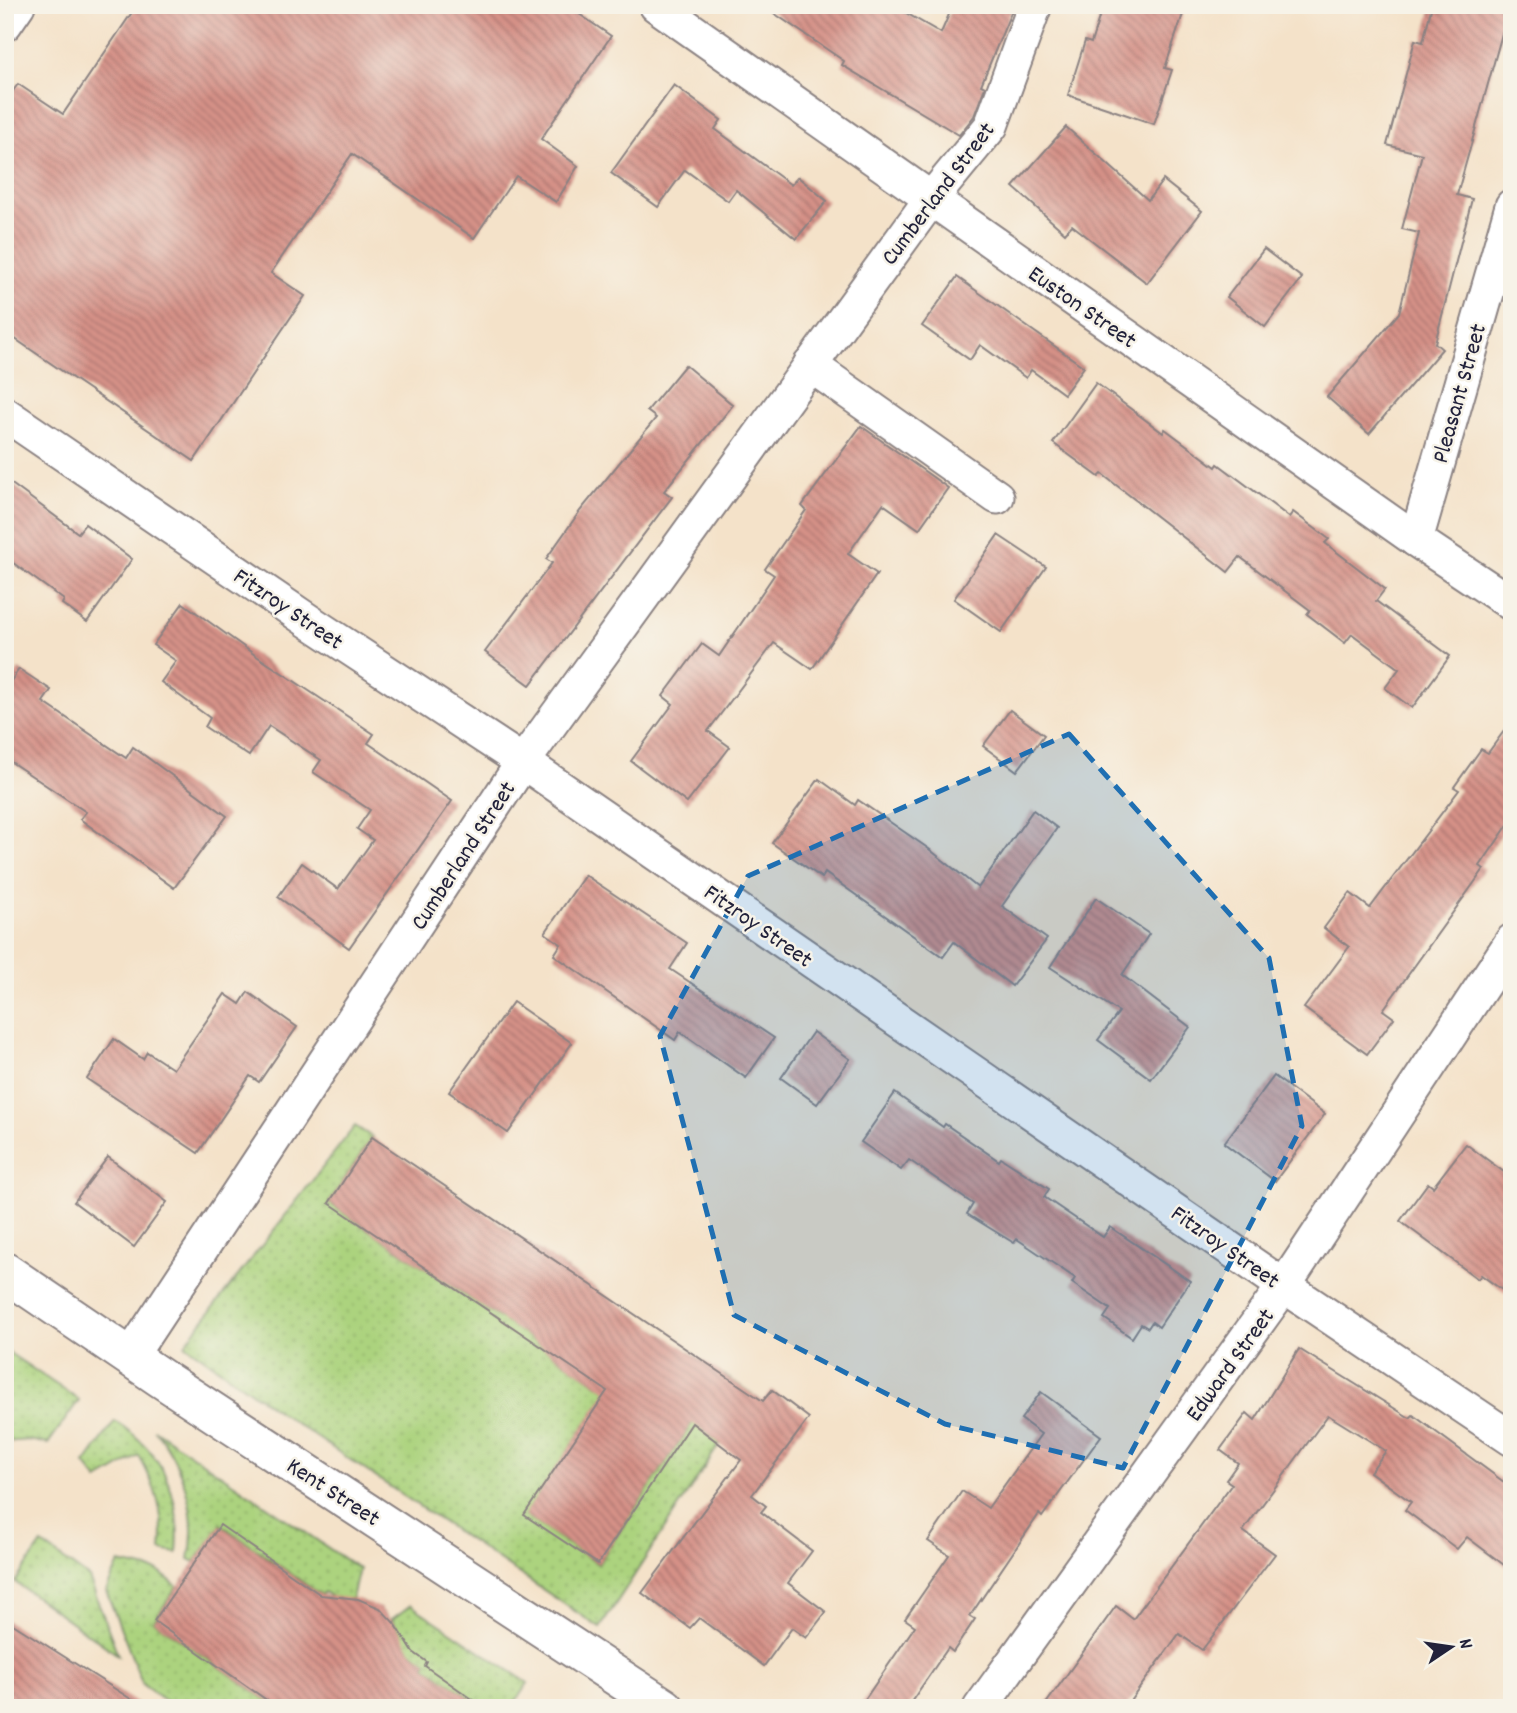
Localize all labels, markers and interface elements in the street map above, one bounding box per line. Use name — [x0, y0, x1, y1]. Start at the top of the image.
street label: Cumberland Street — [874, 116, 1005, 274]
street label: Euston Street — [1020, 258, 1143, 359]
street label: Pleasant Street — [1425, 320, 1497, 468]
street label: Fitzroy Street — [226, 561, 349, 660]
street label: Cumberland Street — [404, 775, 526, 938]
street label: Fitzroy Street — [696, 877, 819, 978]
street label: Fitzroy Street — [1163, 1198, 1286, 1299]
street label: Edward Street — [1179, 1302, 1284, 1429]
street label: Kent Street — [279, 1451, 386, 1537]
north arrow — [1416, 1612, 1486, 1682]
text: N — [1450, 1636, 1478, 1652]

